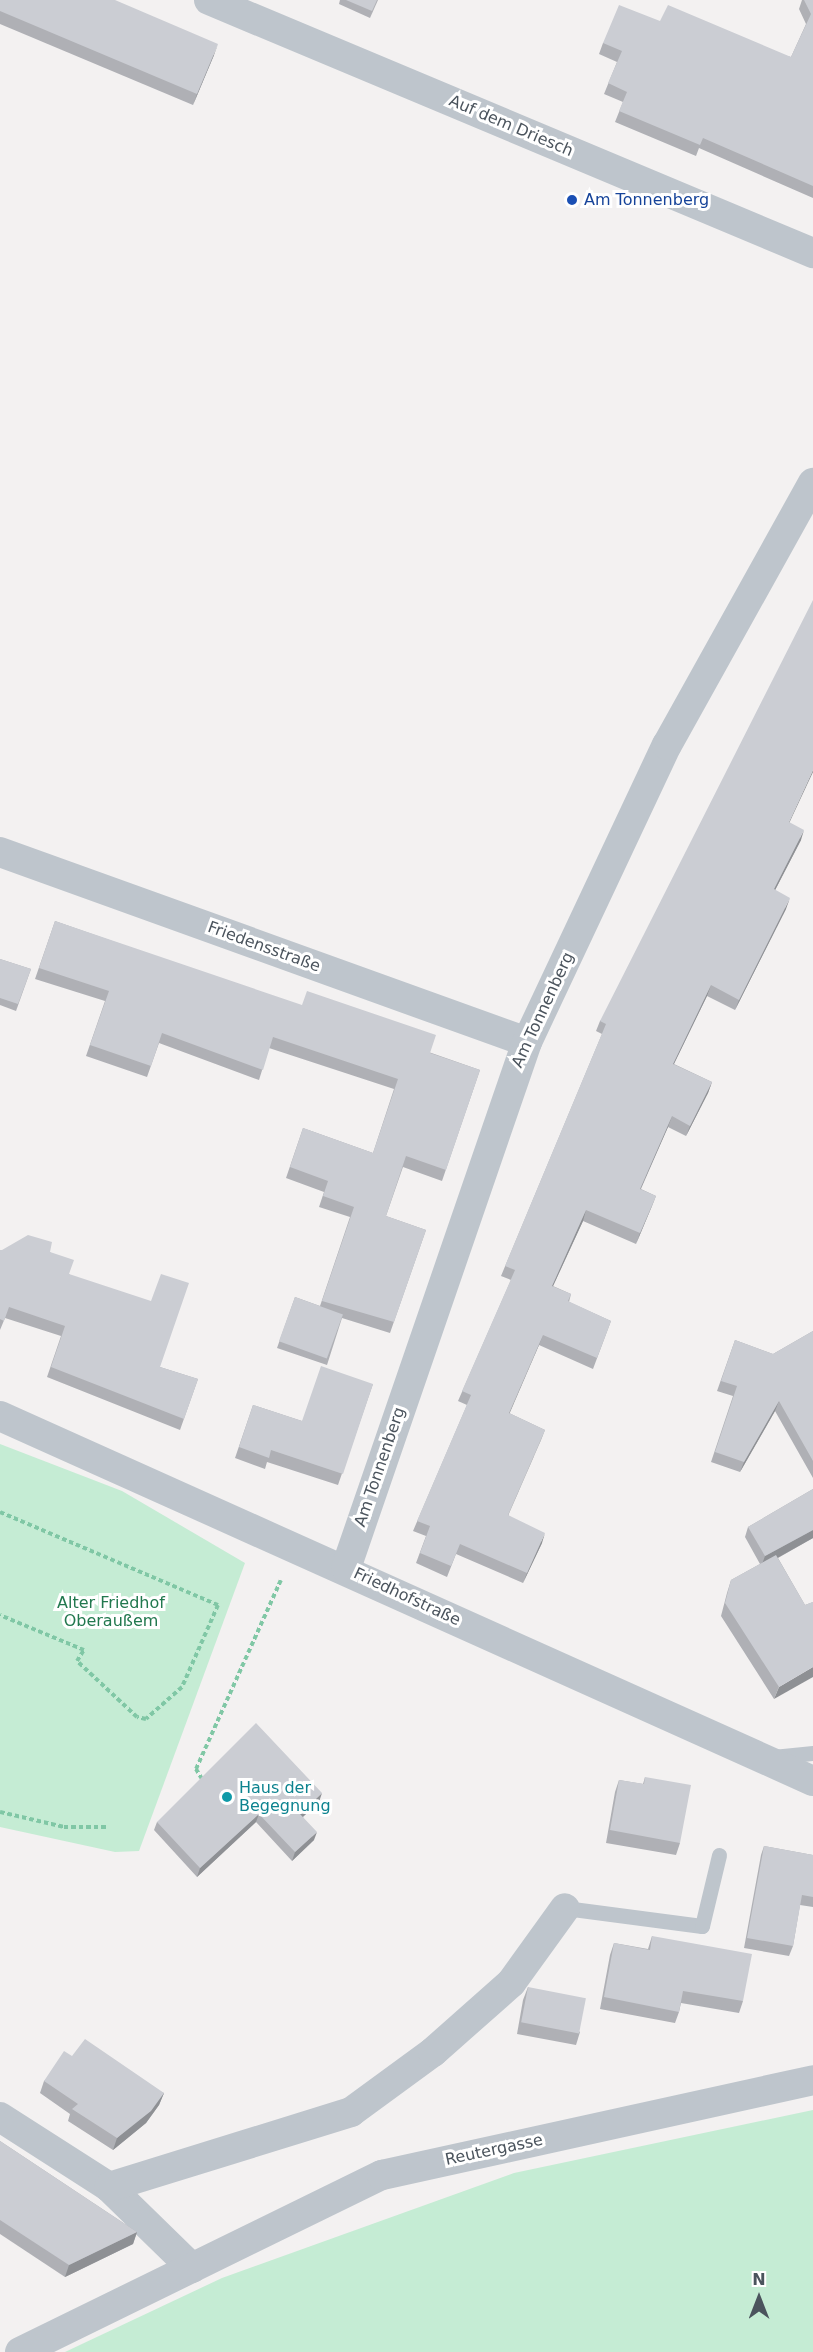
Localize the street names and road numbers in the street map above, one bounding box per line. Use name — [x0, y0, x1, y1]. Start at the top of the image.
street label: Auf dem Driesch — [446, 91, 576, 161]
street label: Friedensstraße — [205, 918, 323, 976]
street label: Am Tonnenberg — [508, 949, 578, 1071]
street label: Am Tonnenberg — [351, 1405, 409, 1529]
street label: Friedhofstraße — [351, 1564, 463, 1630]
street label: Reutergasse — [443, 2130, 545, 2170]

